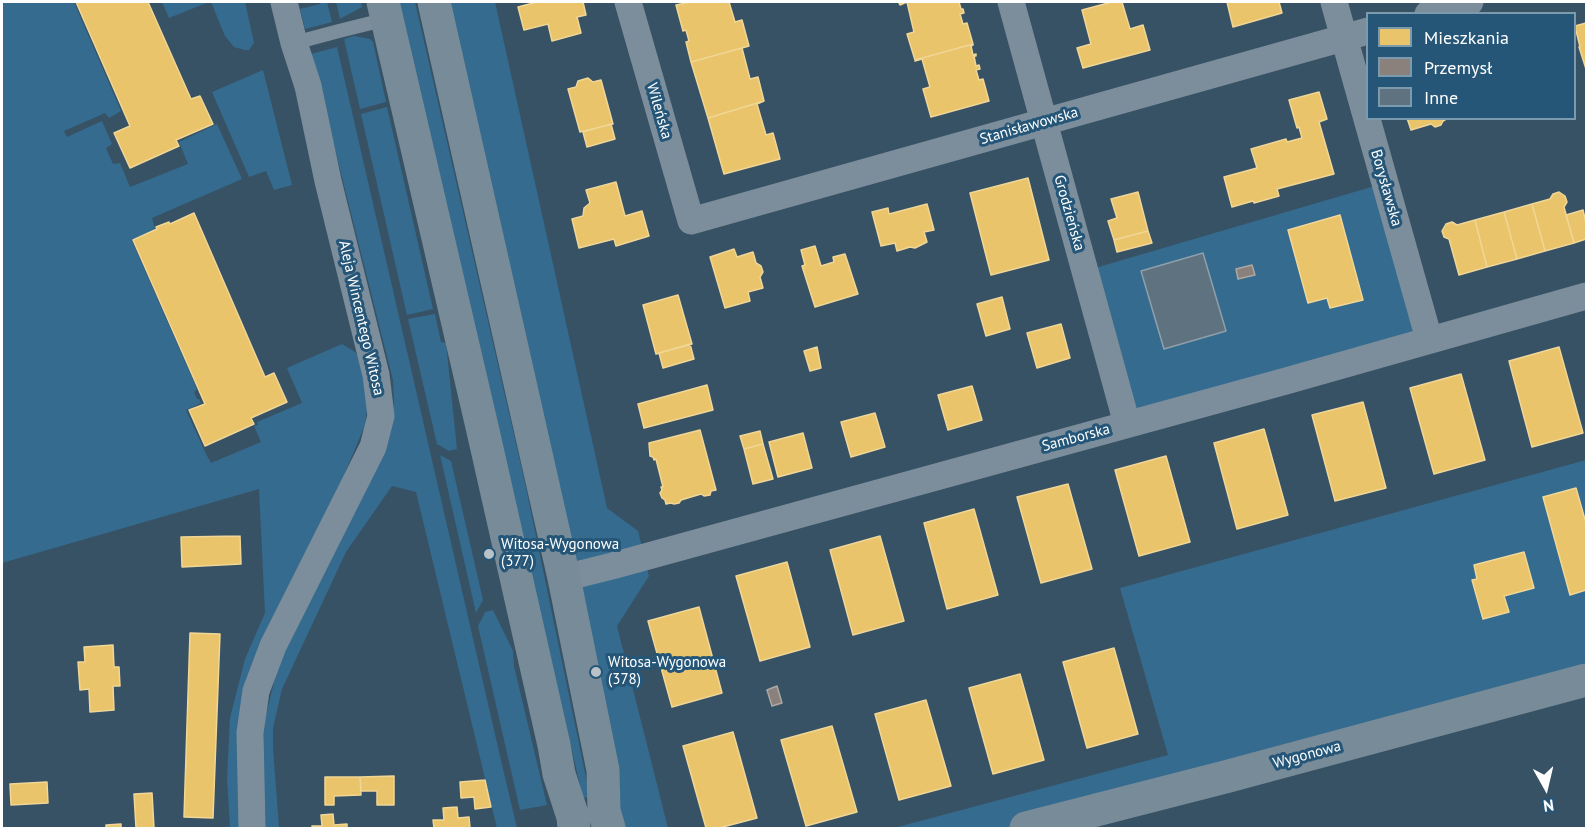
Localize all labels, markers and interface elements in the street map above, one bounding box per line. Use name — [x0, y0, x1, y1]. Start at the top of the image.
legend — [1366, 12, 1576, 120]
text: Mieszkania — [1424, 26, 1509, 49]
text: Przemysł — [1424, 56, 1492, 79]
street label: Wileńska — [642, 81, 676, 141]
text: Inne — [1424, 86, 1458, 109]
street label: Stanisławowska — [978, 103, 1080, 149]
street label: Borysławska — [1366, 148, 1406, 228]
street label: Grodzieńska — [1050, 173, 1088, 253]
street label: Aleja Wincentego Witosa — [334, 239, 388, 397]
street label: Samborska — [1040, 420, 1112, 456]
place label: Witosa-Wygonowa (377) — [501, 536, 619, 571]
marker: Witosa-Wygonowa (377) — [482, 547, 496, 561]
place label: Witosa-Wygonowa (378) — [608, 654, 726, 689]
marker: Witosa-Wygonowa (378) — [589, 665, 603, 679]
street label: Wygonowa — [1271, 737, 1343, 773]
north arrow — [1516, 758, 1576, 818]
text: N — [1542, 795, 1555, 816]

